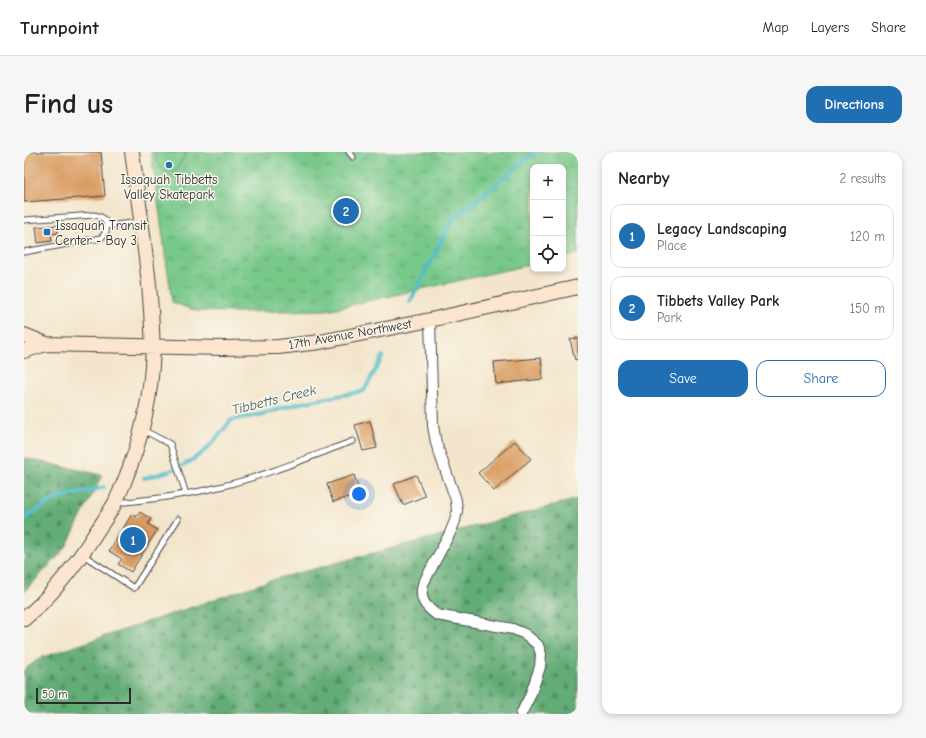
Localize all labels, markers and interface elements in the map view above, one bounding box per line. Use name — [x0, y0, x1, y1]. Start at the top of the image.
text: Turnpoint — [20, 17, 99, 39]
text: Map — [762, 19, 789, 36]
text: Layers — [811, 19, 849, 36]
text: Share — [871, 19, 906, 36]
button: Directions — [806, 86, 902, 123]
text: Find us — [24, 88, 113, 120]
marker: Issaquah Tibbetts Valley Skatepark — [164, 160, 174, 170]
map controls — [530, 164, 566, 272]
button: + — [530, 164, 566, 200]
text: Nearby — [618, 169, 669, 188]
text: 2 results — [839, 171, 886, 186]
place label: Issaquah Tibbetts Valley Skatepark — [121, 172, 217, 202]
pin: 2 — [333, 196, 359, 226]
button: − — [530, 200, 566, 236]
place label: Issaquah Transit Center - Bay 3 — [55, 218, 148, 248]
text: Legacy Landscaping — [657, 220, 787, 238]
marker: Issaquah Transit Center - Bay 3 — [42, 227, 52, 237]
text: 1 — [629, 229, 635, 244]
text: 120 m — [850, 229, 885, 244]
button: locate — [530, 236, 566, 272]
text: Place — [657, 238, 687, 253]
text: Tibbets Valley Park — [657, 292, 779, 310]
text: 2 — [629, 301, 635, 316]
text: 150 m — [850, 301, 885, 316]
text: Park — [657, 310, 682, 325]
street label: 17th Avenue Northwest — [287, 316, 414, 352]
button: Save — [618, 360, 748, 397]
button: Share — [756, 360, 886, 397]
water label: Tibbetts Creek — [230, 381, 318, 419]
your location — [349, 484, 369, 504]
pin: 1 — [120, 525, 146, 555]
scale bar — [36, 686, 131, 705]
text: 50 m — [42, 688, 67, 701]

